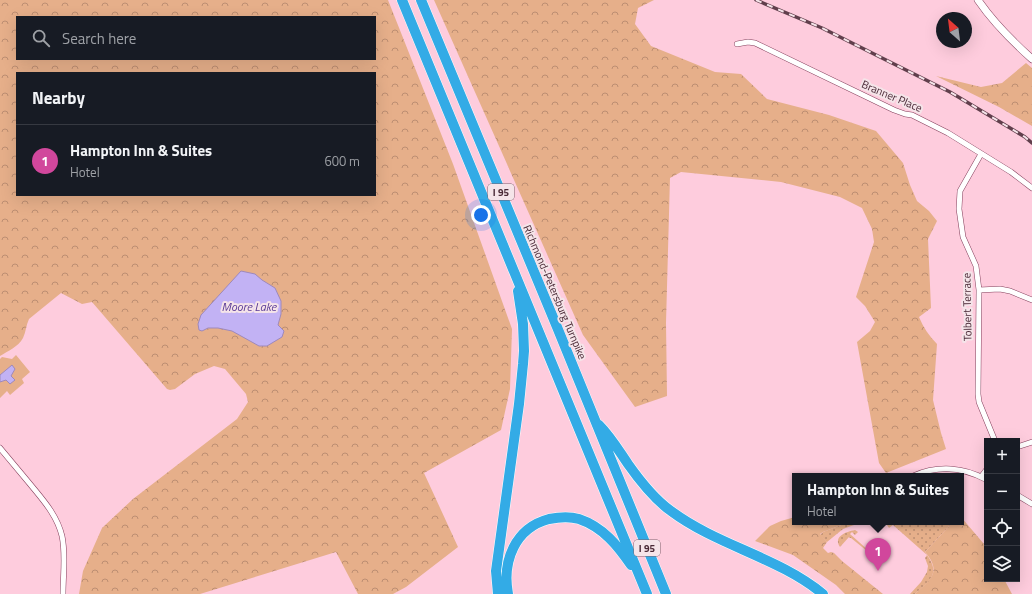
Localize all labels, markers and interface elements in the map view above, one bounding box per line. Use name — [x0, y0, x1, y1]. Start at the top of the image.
north arrow — [936, 12, 972, 48]
search box — [16, 16, 376, 60]
icon: search — [30, 27, 52, 49]
text: Search here — [62, 27, 136, 50]
street label: Branner Place — [859, 76, 925, 116]
text: Nearby — [32, 85, 85, 111]
text: Hampton Inn & Suites — [70, 139, 212, 162]
text: 1 — [41, 151, 49, 171]
text: 600 m — [324, 151, 360, 171]
text: Hotel — [70, 162, 100, 182]
road number: I 95 — [488, 184, 514, 200]
your location — [471, 205, 491, 225]
street label: Richmond-Petersburg Turnpike — [519, 222, 591, 362]
street label: Tolbert Terrace — [958, 272, 976, 341]
water label: Moore Lake — [222, 297, 278, 316]
map controls — [984, 438, 1020, 582]
button: + — [984, 438, 1020, 474]
popup — [792, 473, 964, 525]
button: − — [984, 474, 1020, 510]
text: Hampton Inn & Suites — [807, 478, 949, 501]
text: Hotel — [807, 501, 837, 521]
button: locate — [984, 510, 1020, 546]
pin: 1 — [865, 538, 891, 571]
road number: I 95 — [634, 540, 660, 556]
button: layers — [984, 546, 1020, 582]

